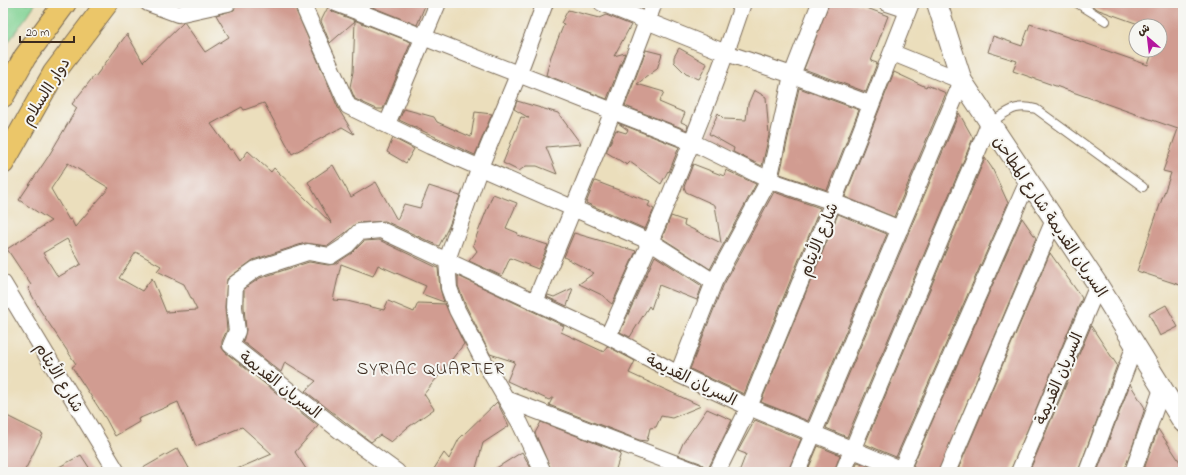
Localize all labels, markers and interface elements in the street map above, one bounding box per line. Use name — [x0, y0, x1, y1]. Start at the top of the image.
scale bar — [20, 18, 74, 44]
north arrow — [1128, 18, 1168, 58]
text: ش — [1135, 20, 1153, 40]
text: 20 m — [26, 24, 49, 42]
street label: دوار االسلام — [16, 53, 77, 131]
street label: السريان القديمة شارع المطاحن — [986, 132, 1112, 303]
street label: شارع الأيتام — [794, 199, 846, 280]
street label: السريان القديمة — [1030, 329, 1090, 429]
street label: شارع الأيتام — [28, 339, 89, 417]
street label: السريان القديمة — [234, 346, 326, 425]
street label: السريان القديمة — [642, 348, 741, 413]
district label: SYRIAC QUARTER — [357, 357, 505, 383]

